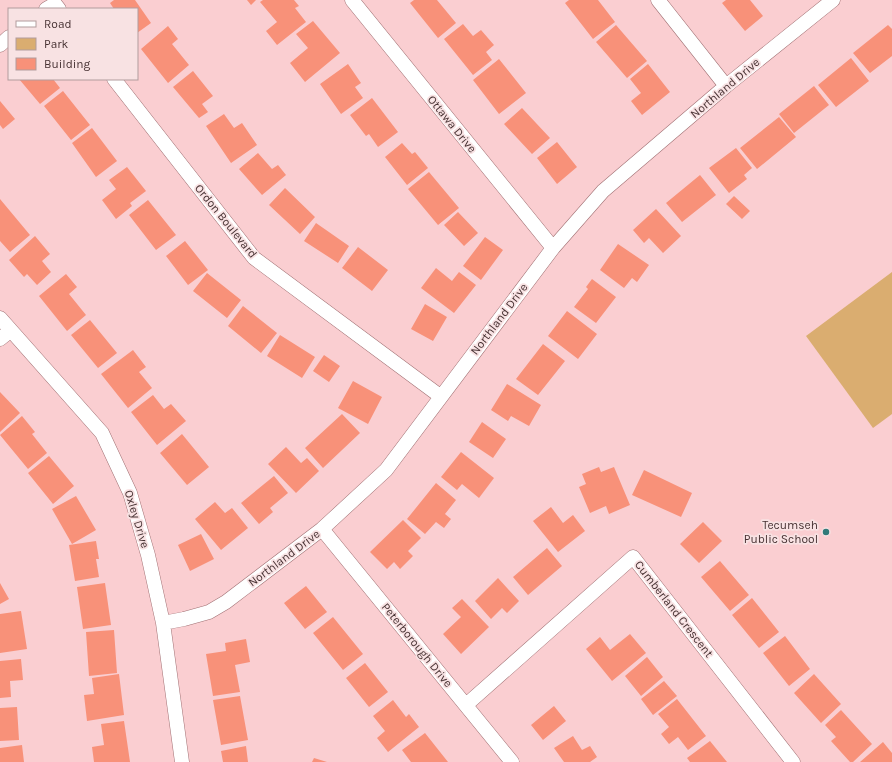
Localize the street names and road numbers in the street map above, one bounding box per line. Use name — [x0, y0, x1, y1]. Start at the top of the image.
street label: Northland Drive — [688, 55, 762, 121]
street label: Ottawa Drive — [425, 93, 479, 155]
street label: Ordon Boulevard — [192, 181, 260, 261]
street label: Northland Drive — [468, 280, 530, 358]
street label: Oxley Drive — [122, 488, 152, 550]
street label: Northland Drive — [245, 527, 323, 589]
street label: Cumberland Crescent — [632, 558, 716, 661]
street label: Peterborough Drive — [379, 600, 455, 690]

